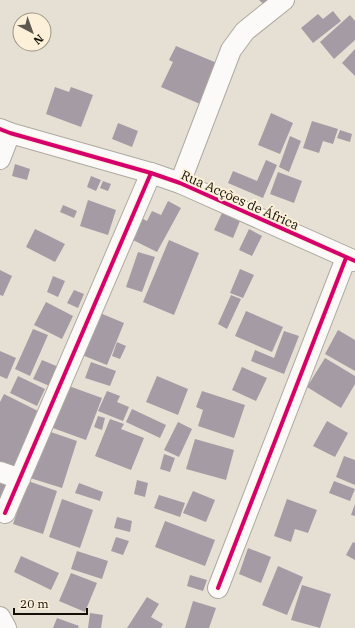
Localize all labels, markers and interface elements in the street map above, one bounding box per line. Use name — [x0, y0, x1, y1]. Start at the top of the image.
north arrow — [12, 12, 52, 52]
text: N — [30, 31, 46, 48]
street label: Rua Acções de África — [178, 166, 302, 234]
scale bar — [14, 590, 87, 616]
text: 20 m — [20, 596, 49, 611]

